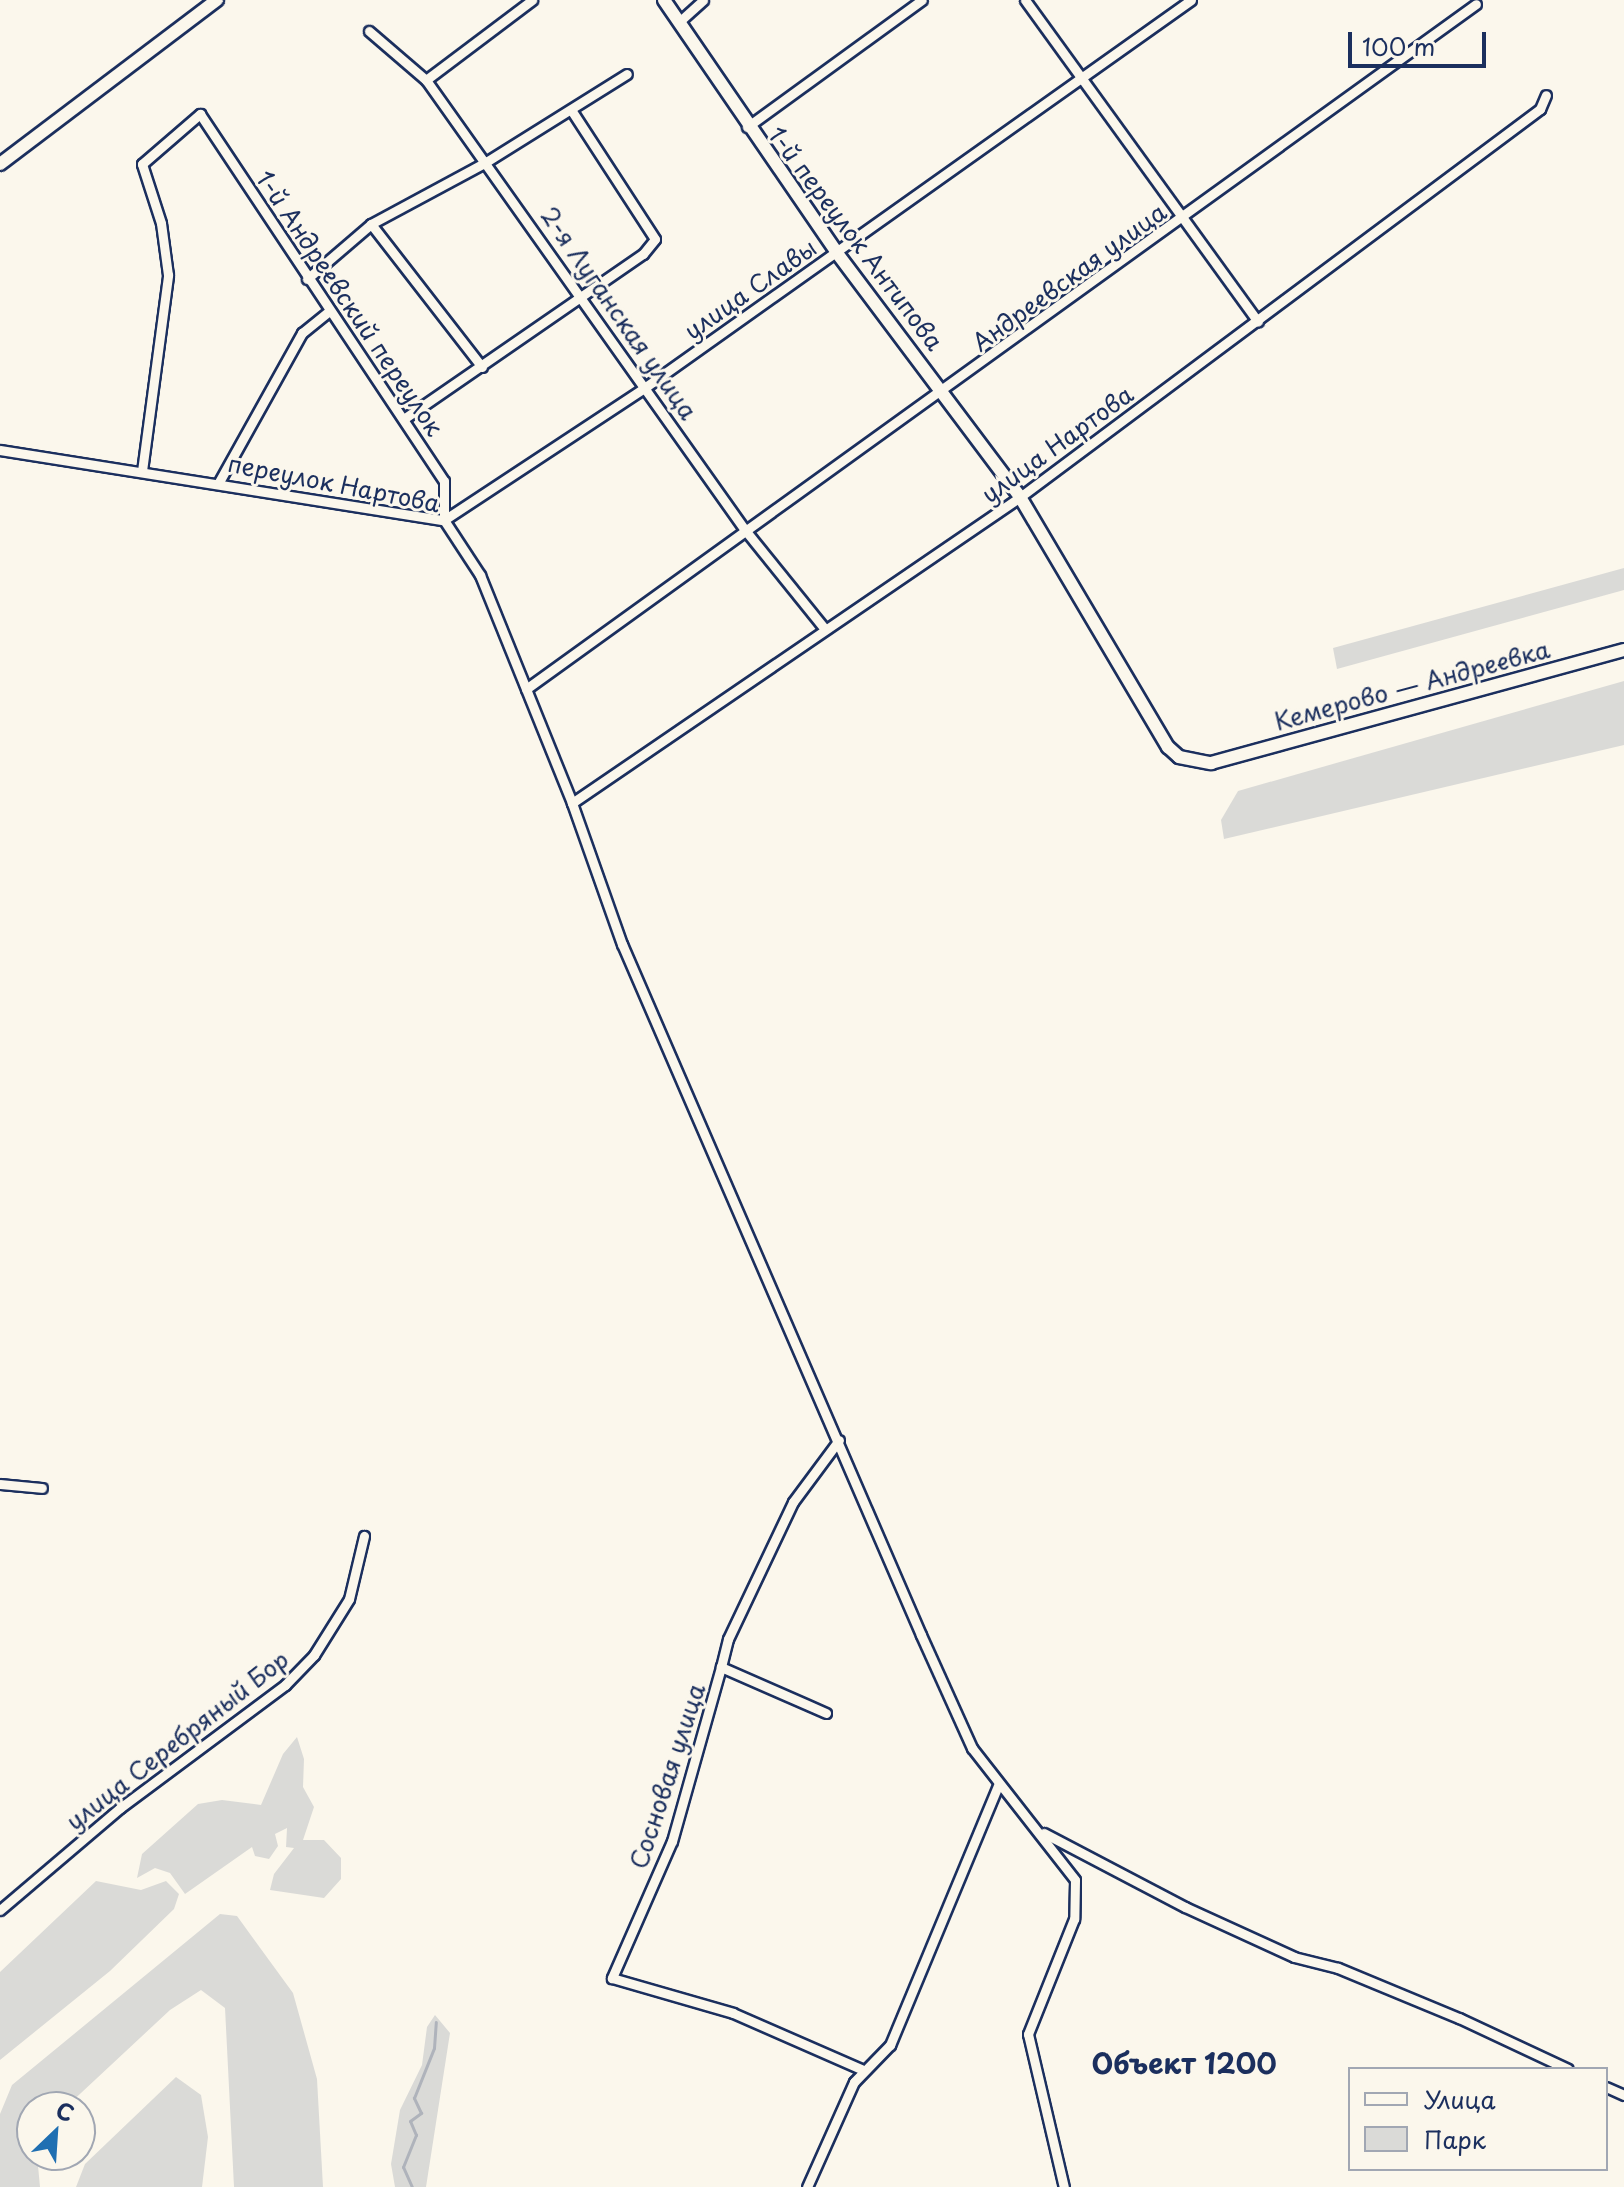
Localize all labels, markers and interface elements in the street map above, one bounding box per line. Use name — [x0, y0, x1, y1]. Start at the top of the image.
scale bar — [1352, 16, 1490, 66]
text: 100 m — [1362, 28, 1435, 64]
street label: 1-й переулок Антипова — [762, 120, 950, 356]
street label: 1-й Андреевский переулок — [250, 165, 450, 441]
street label: Андреевская улица — [966, 197, 1172, 357]
street label: 2-я Луганская улица — [534, 201, 704, 425]
street label: улица Славы — [678, 232, 822, 346]
street label: улица Нартова — [975, 379, 1139, 509]
street label: переулок Нартова — [225, 448, 443, 518]
street label: Кемерово — Андреевка — [1271, 634, 1553, 736]
street label: улица Серебряный Бор — [60, 1644, 294, 1836]
street label: Сосновая улица — [623, 1679, 711, 1873]
district label: Объект 1200 — [1091, 2046, 1277, 2080]
legend — [1348, 2067, 1608, 2171]
text: Улица — [1424, 2081, 1496, 2117]
north arrow — [16, 2091, 96, 2171]
text: С — [51, 2092, 80, 2129]
text: Парк — [1424, 2121, 1486, 2157]

